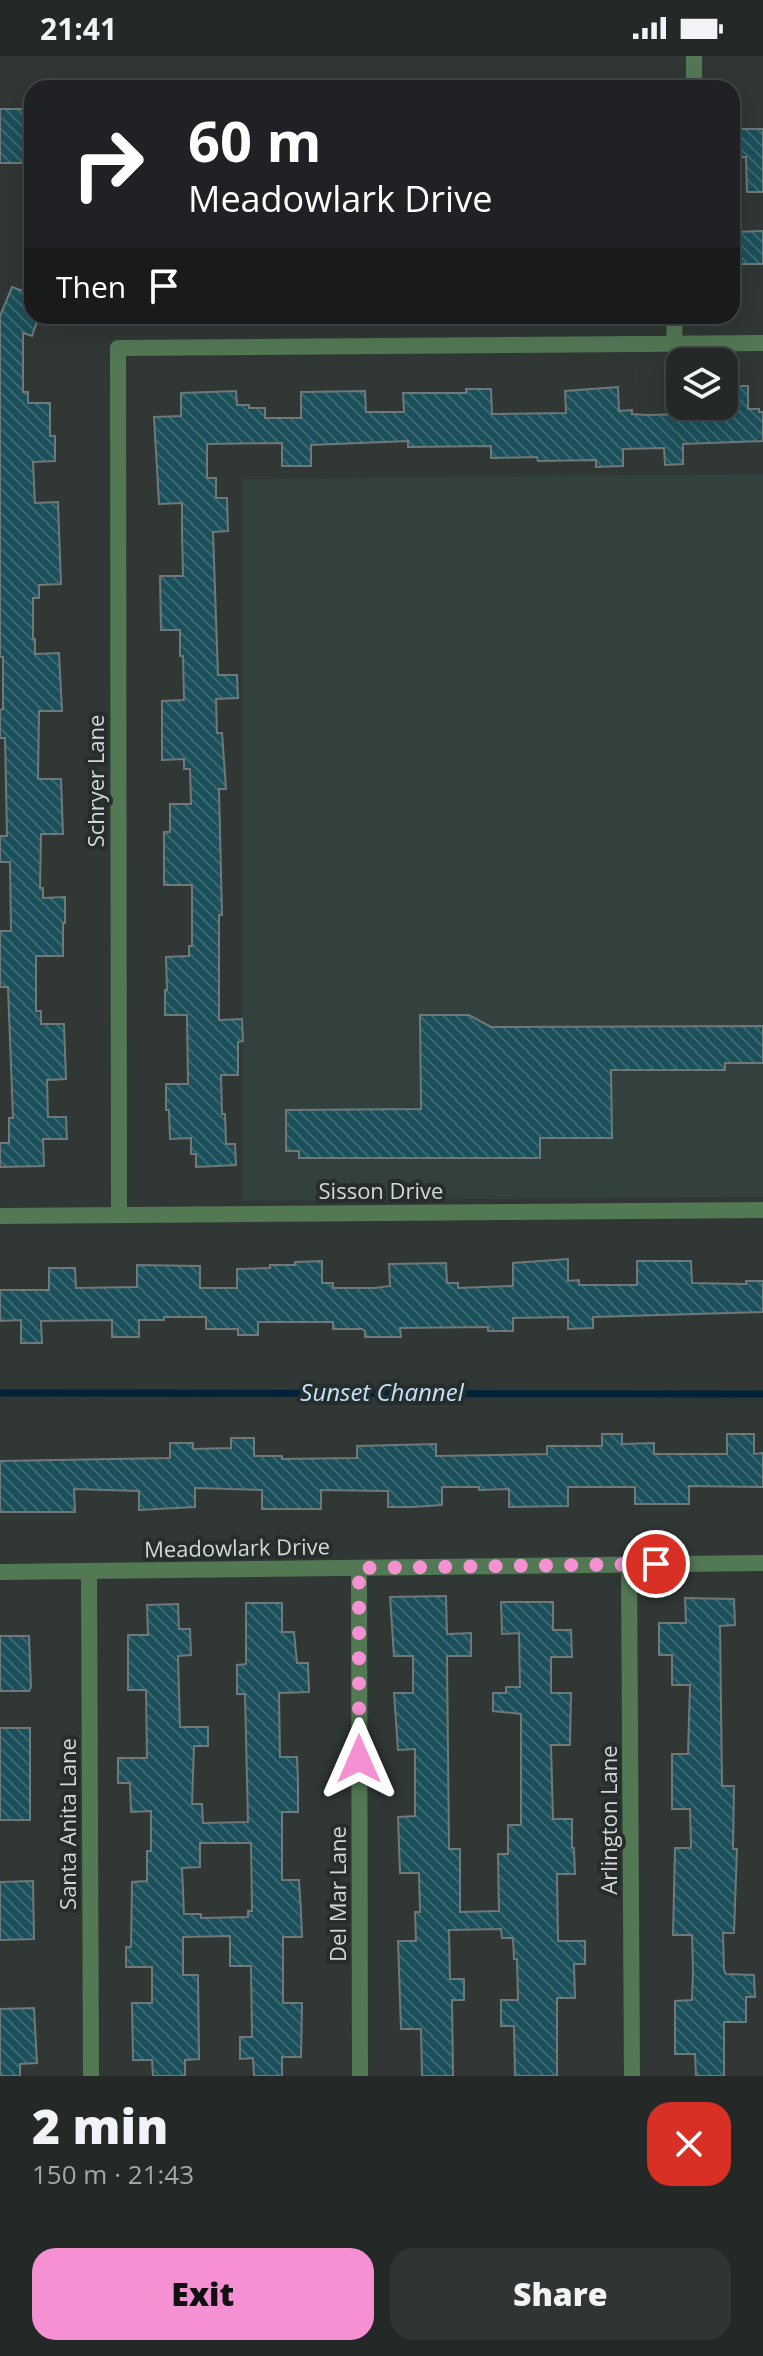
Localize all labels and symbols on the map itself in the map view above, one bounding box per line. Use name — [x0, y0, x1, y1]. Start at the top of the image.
street label: Schryer Lane — [80, 715, 110, 847]
street label: Sisson Drive — [319, 1175, 443, 1205]
water label: Sunset Channel — [300, 1375, 465, 1408]
street label: Meadowlark Drive — [144, 1530, 330, 1564]
pin — [622, 1530, 690, 1598]
position arrow — [317, 1717, 401, 1801]
street label: Santa Anita Lane — [52, 1738, 82, 1910]
street label: Arlington Lane — [593, 1745, 623, 1895]
street label: Del Mar Lane — [322, 1826, 352, 1962]

